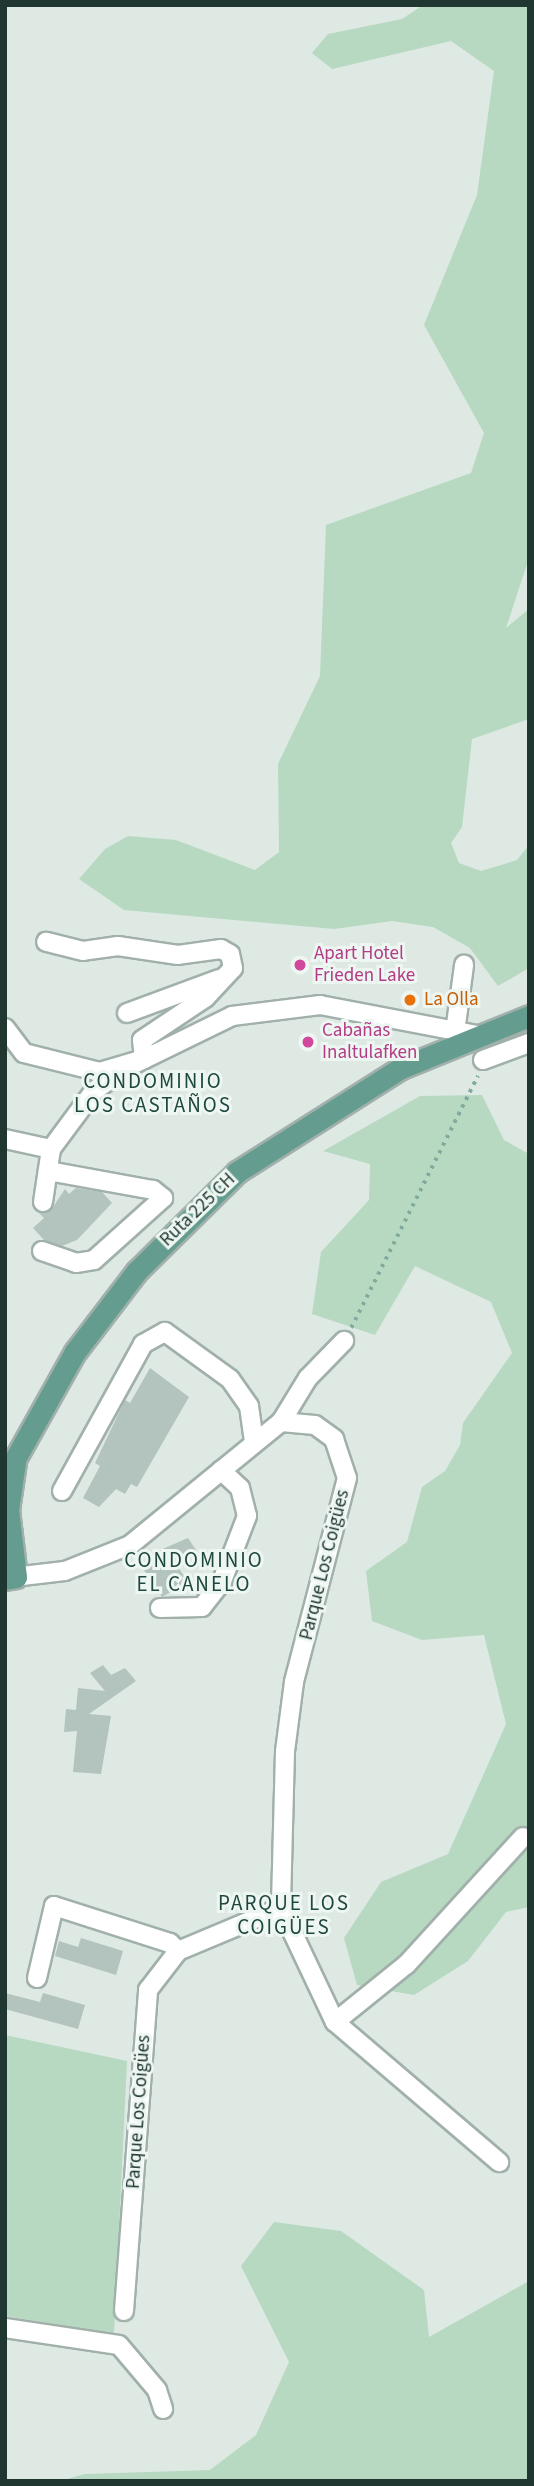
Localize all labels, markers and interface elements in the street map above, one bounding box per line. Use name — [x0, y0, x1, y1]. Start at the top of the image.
place label: Apart Hotel Frieden Lake — [314, 943, 415, 987]
marker: Apart Hotel Frieden Lake — [292, 957, 308, 973]
place label: La Olla — [424, 989, 478, 1011]
marker: La Olla — [402, 992, 418, 1008]
place label: Cabañas Inaltulafken — [322, 1020, 417, 1064]
marker: Cabañas Inaltulafken — [300, 1034, 316, 1050]
district label: CONDOMINIO LOS CASTAÑOS — [76, 1068, 230, 1118]
street label: Ruta 225 CH — [156, 1168, 240, 1252]
street label: Parque Los Coigües — [295, 1487, 355, 1643]
district label: CONDOMINIO EL CANELO — [125, 1547, 263, 1597]
district label: PARQUE LOS COIGÜES — [219, 1890, 349, 1940]
street label: Parque Los Coigües — [122, 2034, 156, 2190]

